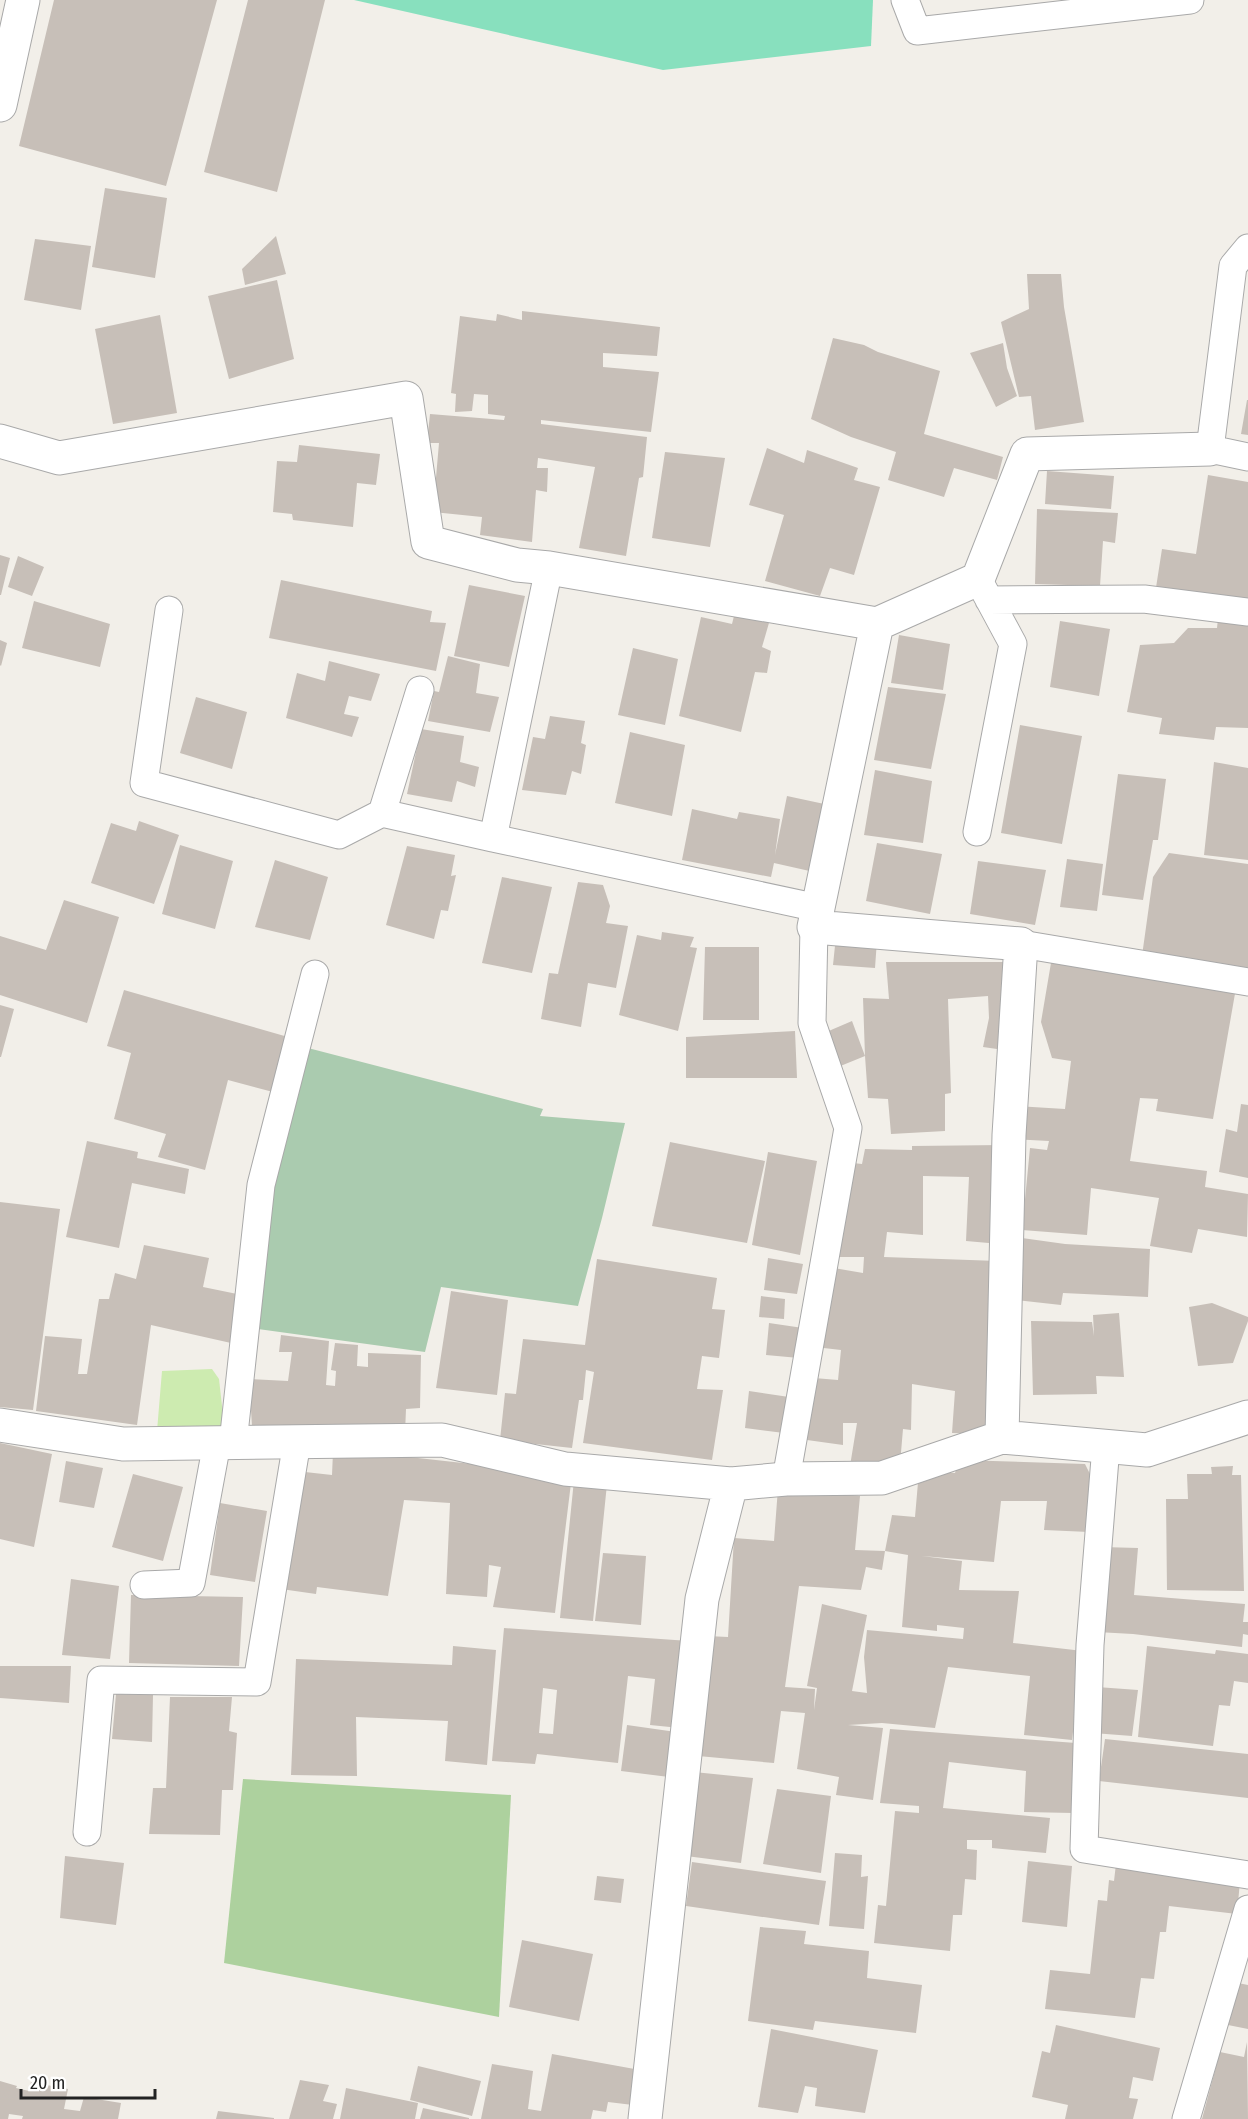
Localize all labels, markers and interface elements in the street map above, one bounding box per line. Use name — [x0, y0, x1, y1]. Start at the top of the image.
scale bar — [21, 2062, 154, 2100]
text: 20 m — [30, 2072, 65, 2094]

